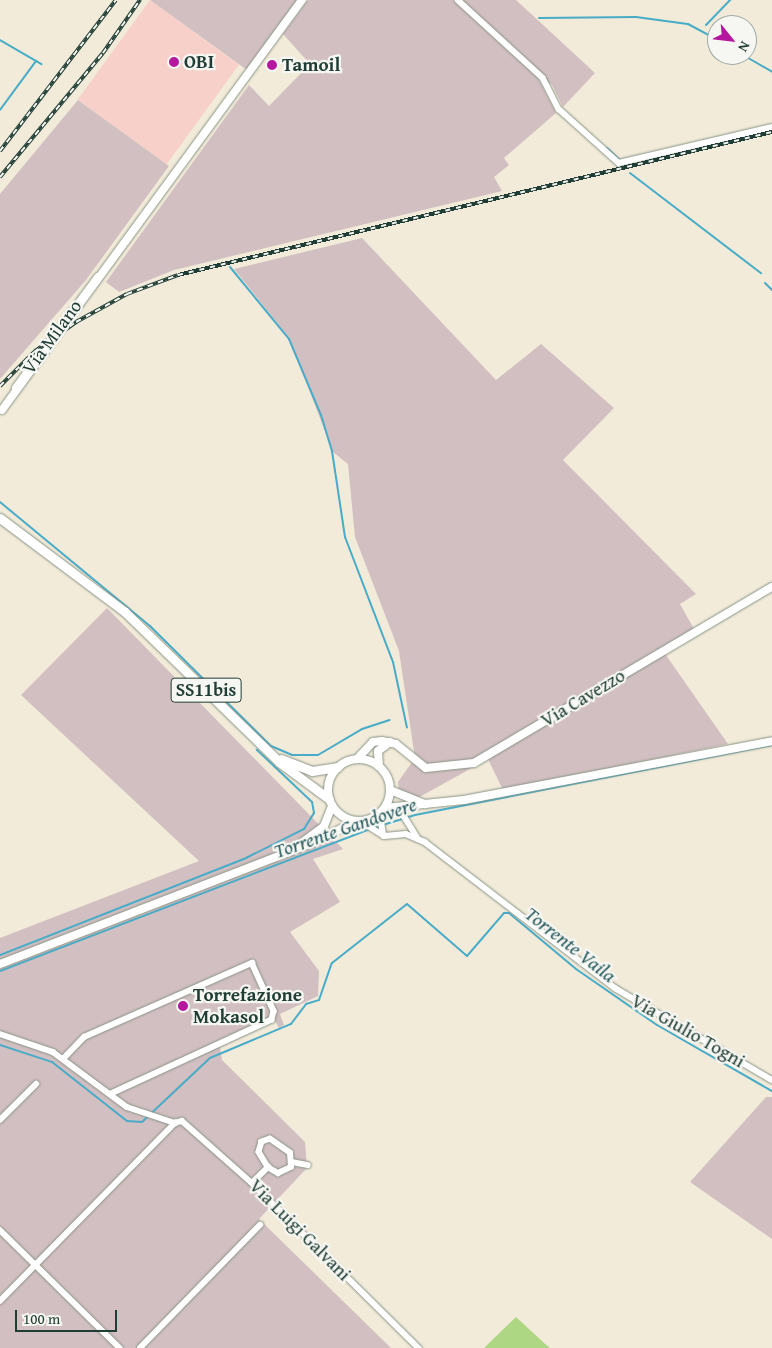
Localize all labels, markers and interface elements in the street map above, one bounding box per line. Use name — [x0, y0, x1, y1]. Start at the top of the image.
north arrow — [707, 15, 757, 65]
text: N — [733, 38, 755, 56]
place label: OBI — [184, 51, 214, 73]
place label: Tamoil — [282, 54, 340, 76]
marker: OBI — [168, 56, 180, 68]
marker: Tamoil — [266, 59, 278, 71]
street label: Via Milano — [17, 295, 87, 379]
street label: Via Cavezzo — [537, 664, 629, 732]
road number: SS11bis — [170, 674, 242, 706]
water label: Torrente Gandovere — [271, 791, 419, 863]
water label: Torrente Vaila — [521, 901, 621, 987]
place label: Torrefazione Mokasol — [193, 984, 302, 1028]
street label: Via Giulio Togni — [627, 989, 749, 1073]
marker: Torrefazione Mokasol — [177, 1000, 189, 1012]
street label: Via Luigi Galvani — [244, 1174, 356, 1286]
scale bar — [18, 1300, 120, 1332]
text: 100 m — [23, 1308, 60, 1329]

